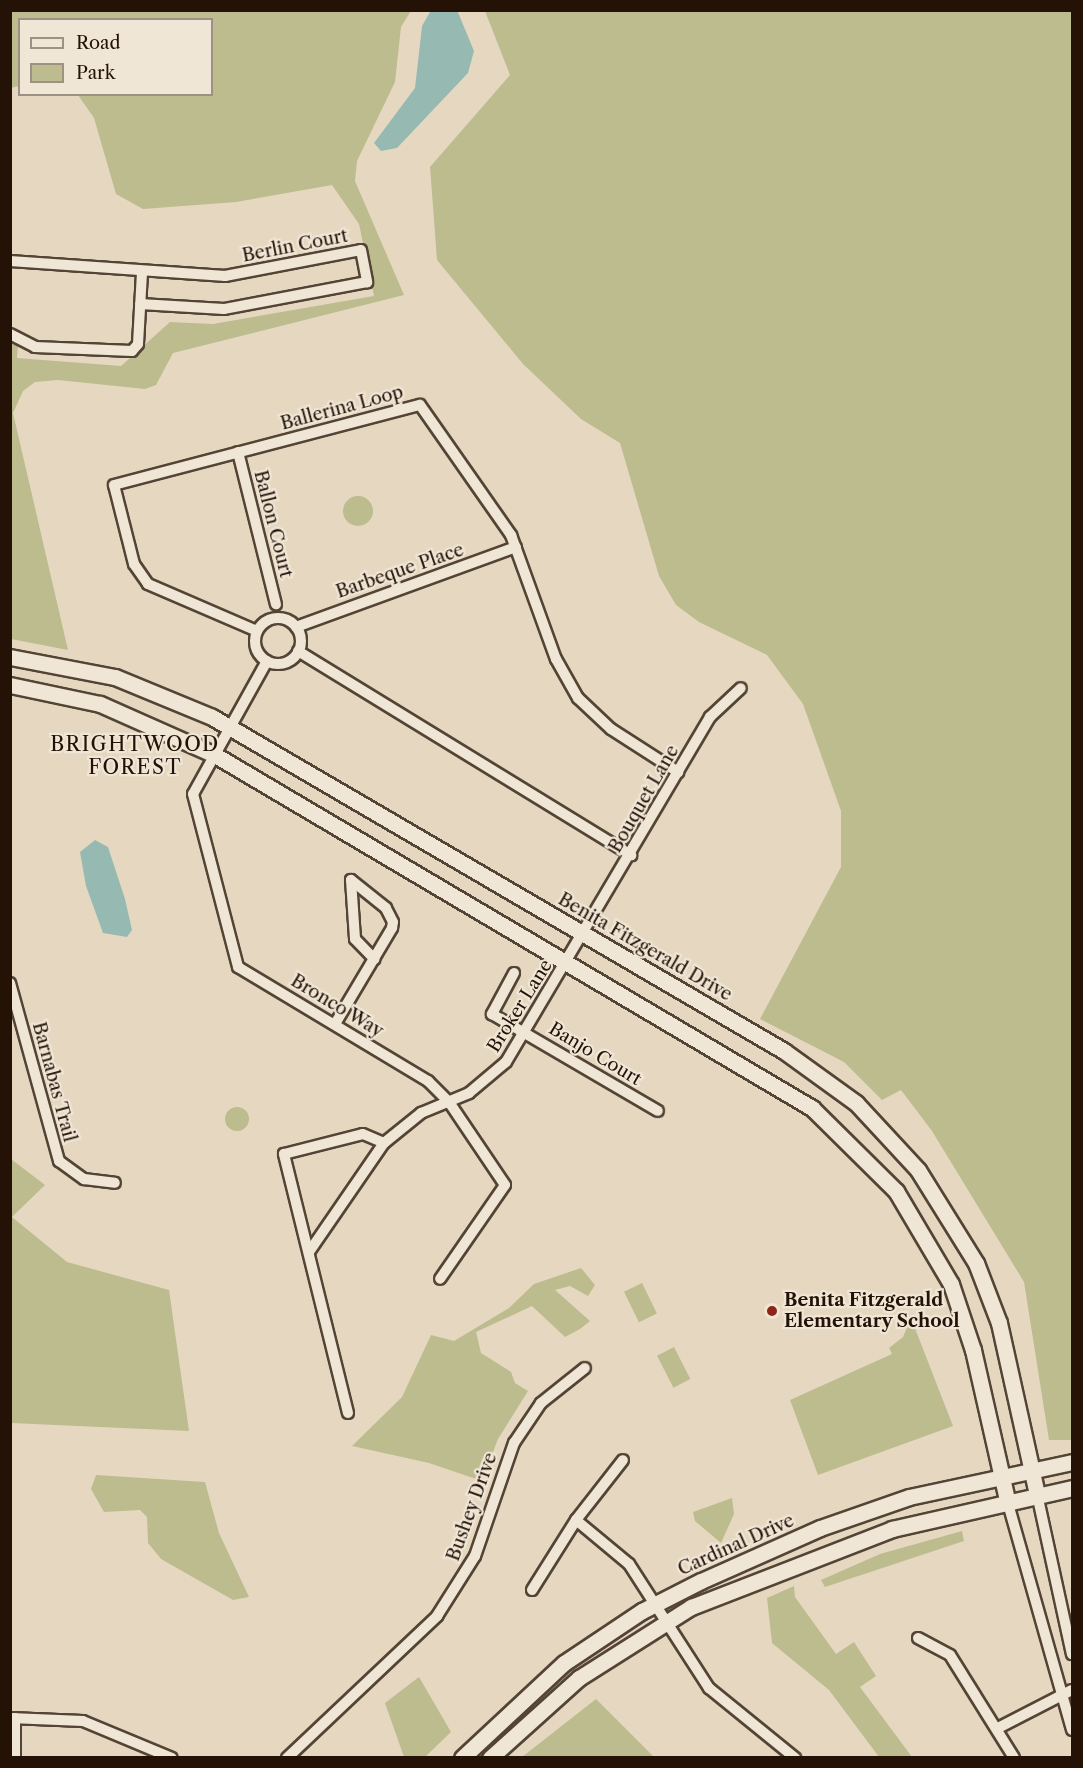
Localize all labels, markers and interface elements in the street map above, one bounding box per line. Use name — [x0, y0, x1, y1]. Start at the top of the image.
legend — [18, 18, 213, 96]
text: Road — [76, 32, 121, 54]
text: Park — [76, 62, 115, 84]
street label: Berlin Court — [240, 225, 350, 267]
street label: Ballerina Loop — [278, 381, 406, 435]
street label: Ballon Court — [249, 468, 297, 580]
street label: Barbeque Place — [333, 539, 467, 603]
district label: BRIGHTWOOD FOREST — [50, 733, 220, 780]
street label: Bouquet Lane — [605, 741, 683, 857]
street label: Benita Fitzgerald Drive — [554, 888, 736, 1006]
street label: Broker Lane — [483, 955, 557, 1057]
street label: Bronco Way — [287, 970, 387, 1042]
street label: Banjo Court — [545, 1018, 645, 1090]
street label: Barnabas Trail — [28, 1020, 80, 1144]
place label: Benita Fitzgerald Elementary School — [784, 1290, 960, 1332]
marker: Benita Fitzgerald Elementary School — [765, 1304, 779, 1318]
street label: Bushey Drive — [442, 1450, 502, 1564]
street label: Cardinal Drive — [675, 1510, 797, 1580]

